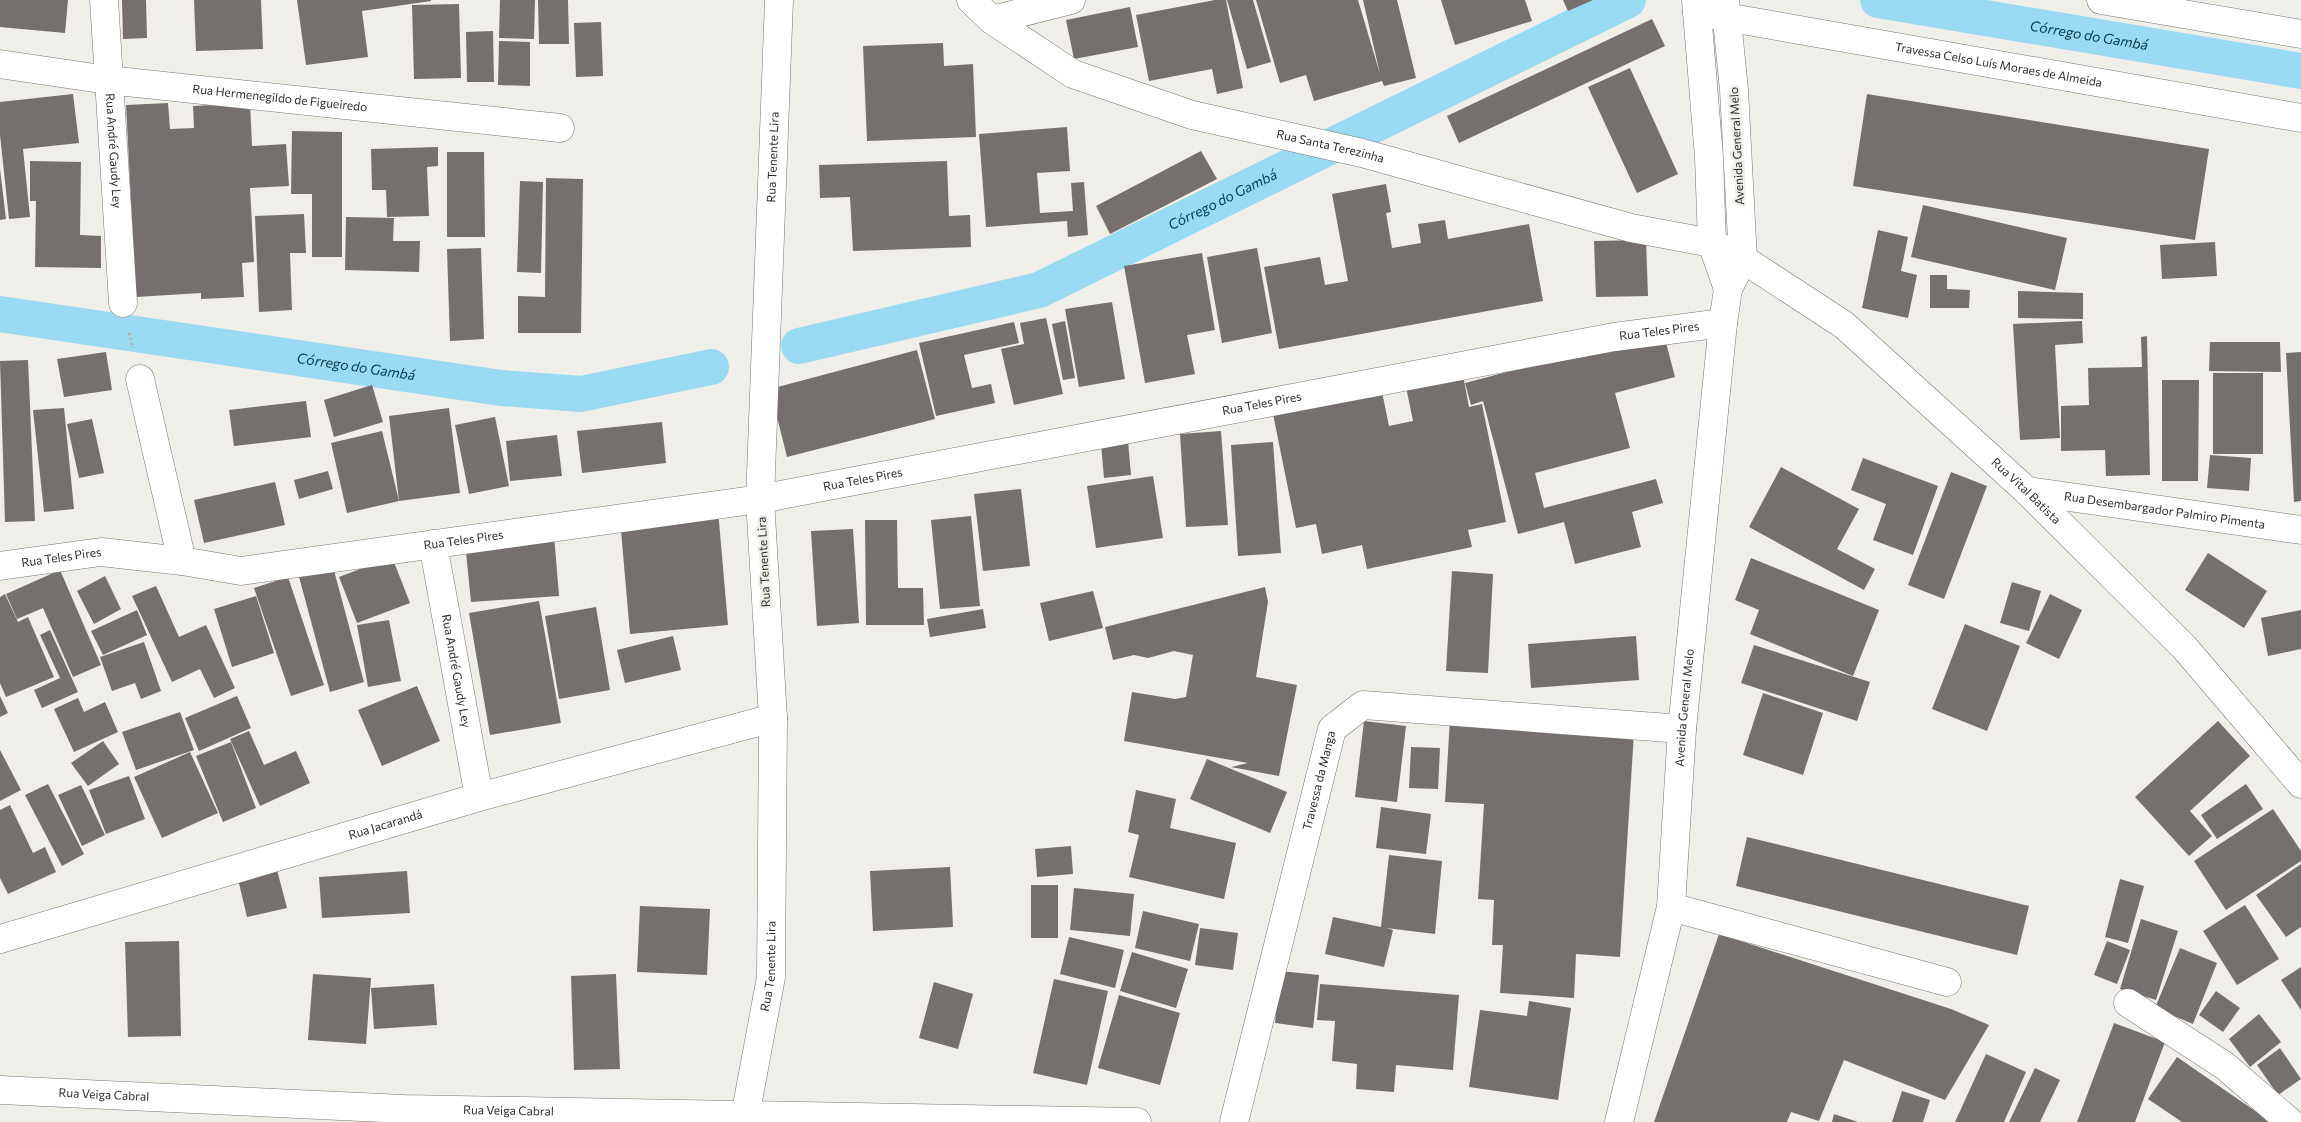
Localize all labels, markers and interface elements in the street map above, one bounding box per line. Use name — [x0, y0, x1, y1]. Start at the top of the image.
water label: Córrego do Gambá — [2029, 17, 2150, 53]
street label: Travessa Celso Luís Moraes de Almeida — [1894, 39, 2103, 89]
street label: Rua Hermenegildo de Figueiredo — [192, 81, 368, 114]
street label: Avenida General Melo — [1726, 87, 1746, 205]
street label: Rua André Gaudy Ley — [104, 93, 125, 209]
street label: Rua Tenente Lira — [763, 111, 781, 203]
street label: Rua Santa Terezinha — [1275, 126, 1386, 165]
water label: Córrego do Gambá — [1165, 165, 1280, 233]
street label: Rua Teles Pires — [1618, 318, 1700, 342]
water label: Córrego do Gambá — [296, 349, 417, 383]
street label: Rua Teles Pires — [1221, 388, 1302, 417]
street label: Rua Vital Batista — [1989, 454, 2064, 526]
street label: Rua Teles Pires — [822, 464, 904, 493]
street label: Rua Desembargador Palmiro Pimenta — [2063, 488, 2266, 531]
street label: Rua Tenente Lira — [754, 516, 772, 608]
street label: Rua Teles Pires — [423, 527, 504, 552]
street label: Rua Teles Pires — [20, 544, 102, 569]
street label: Rua André Gaudy Ley — [440, 613, 474, 729]
street label: Avenida General Melo — [1672, 648, 1696, 767]
street label: Travessa da Manga — [1299, 729, 1337, 831]
street label: Rua Jacarandá — [347, 806, 424, 841]
street label: Rua Tenente Lira — [757, 921, 777, 1012]
street label: Rua Veiga Cabral — [58, 1085, 150, 1103]
street label: Rua Veiga Cabral — [463, 1102, 554, 1118]

